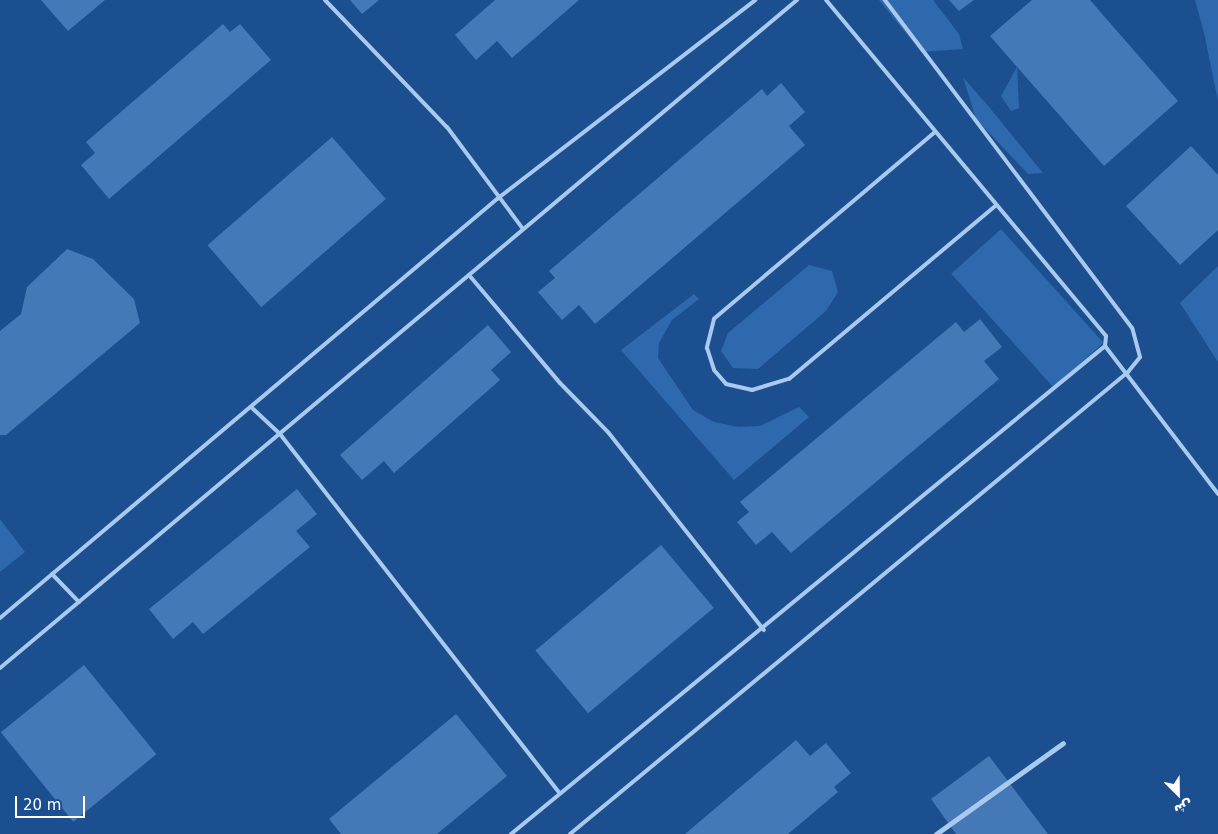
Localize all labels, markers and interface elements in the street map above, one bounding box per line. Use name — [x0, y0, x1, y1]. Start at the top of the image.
north arrow — [1153, 769, 1203, 819]
scale bar — [18, 786, 88, 818]
text: 20 m — [23, 796, 61, 814]
text: ش — [1172, 797, 1196, 819]

